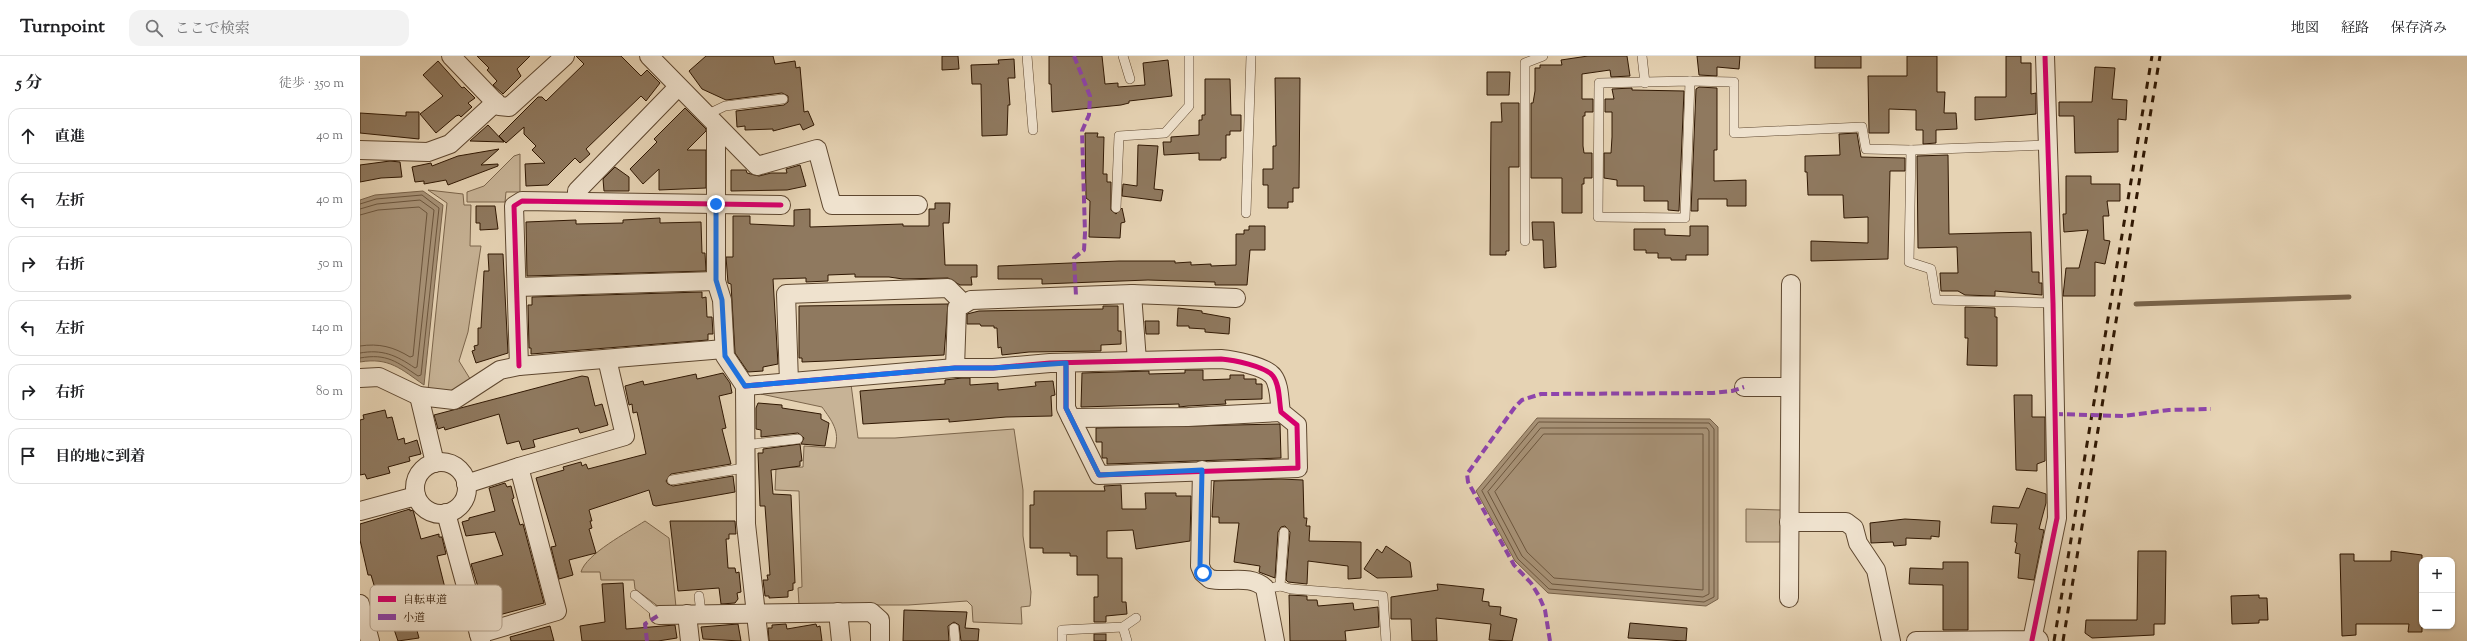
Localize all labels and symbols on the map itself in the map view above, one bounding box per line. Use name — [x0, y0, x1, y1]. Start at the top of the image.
route end — [707, 195, 725, 213]
route start — [1194, 564, 1212, 582]
legend — [370, 585, 502, 631]
text: 自転車道 — [403, 592, 447, 608]
text: 小道 — [403, 610, 425, 626]

